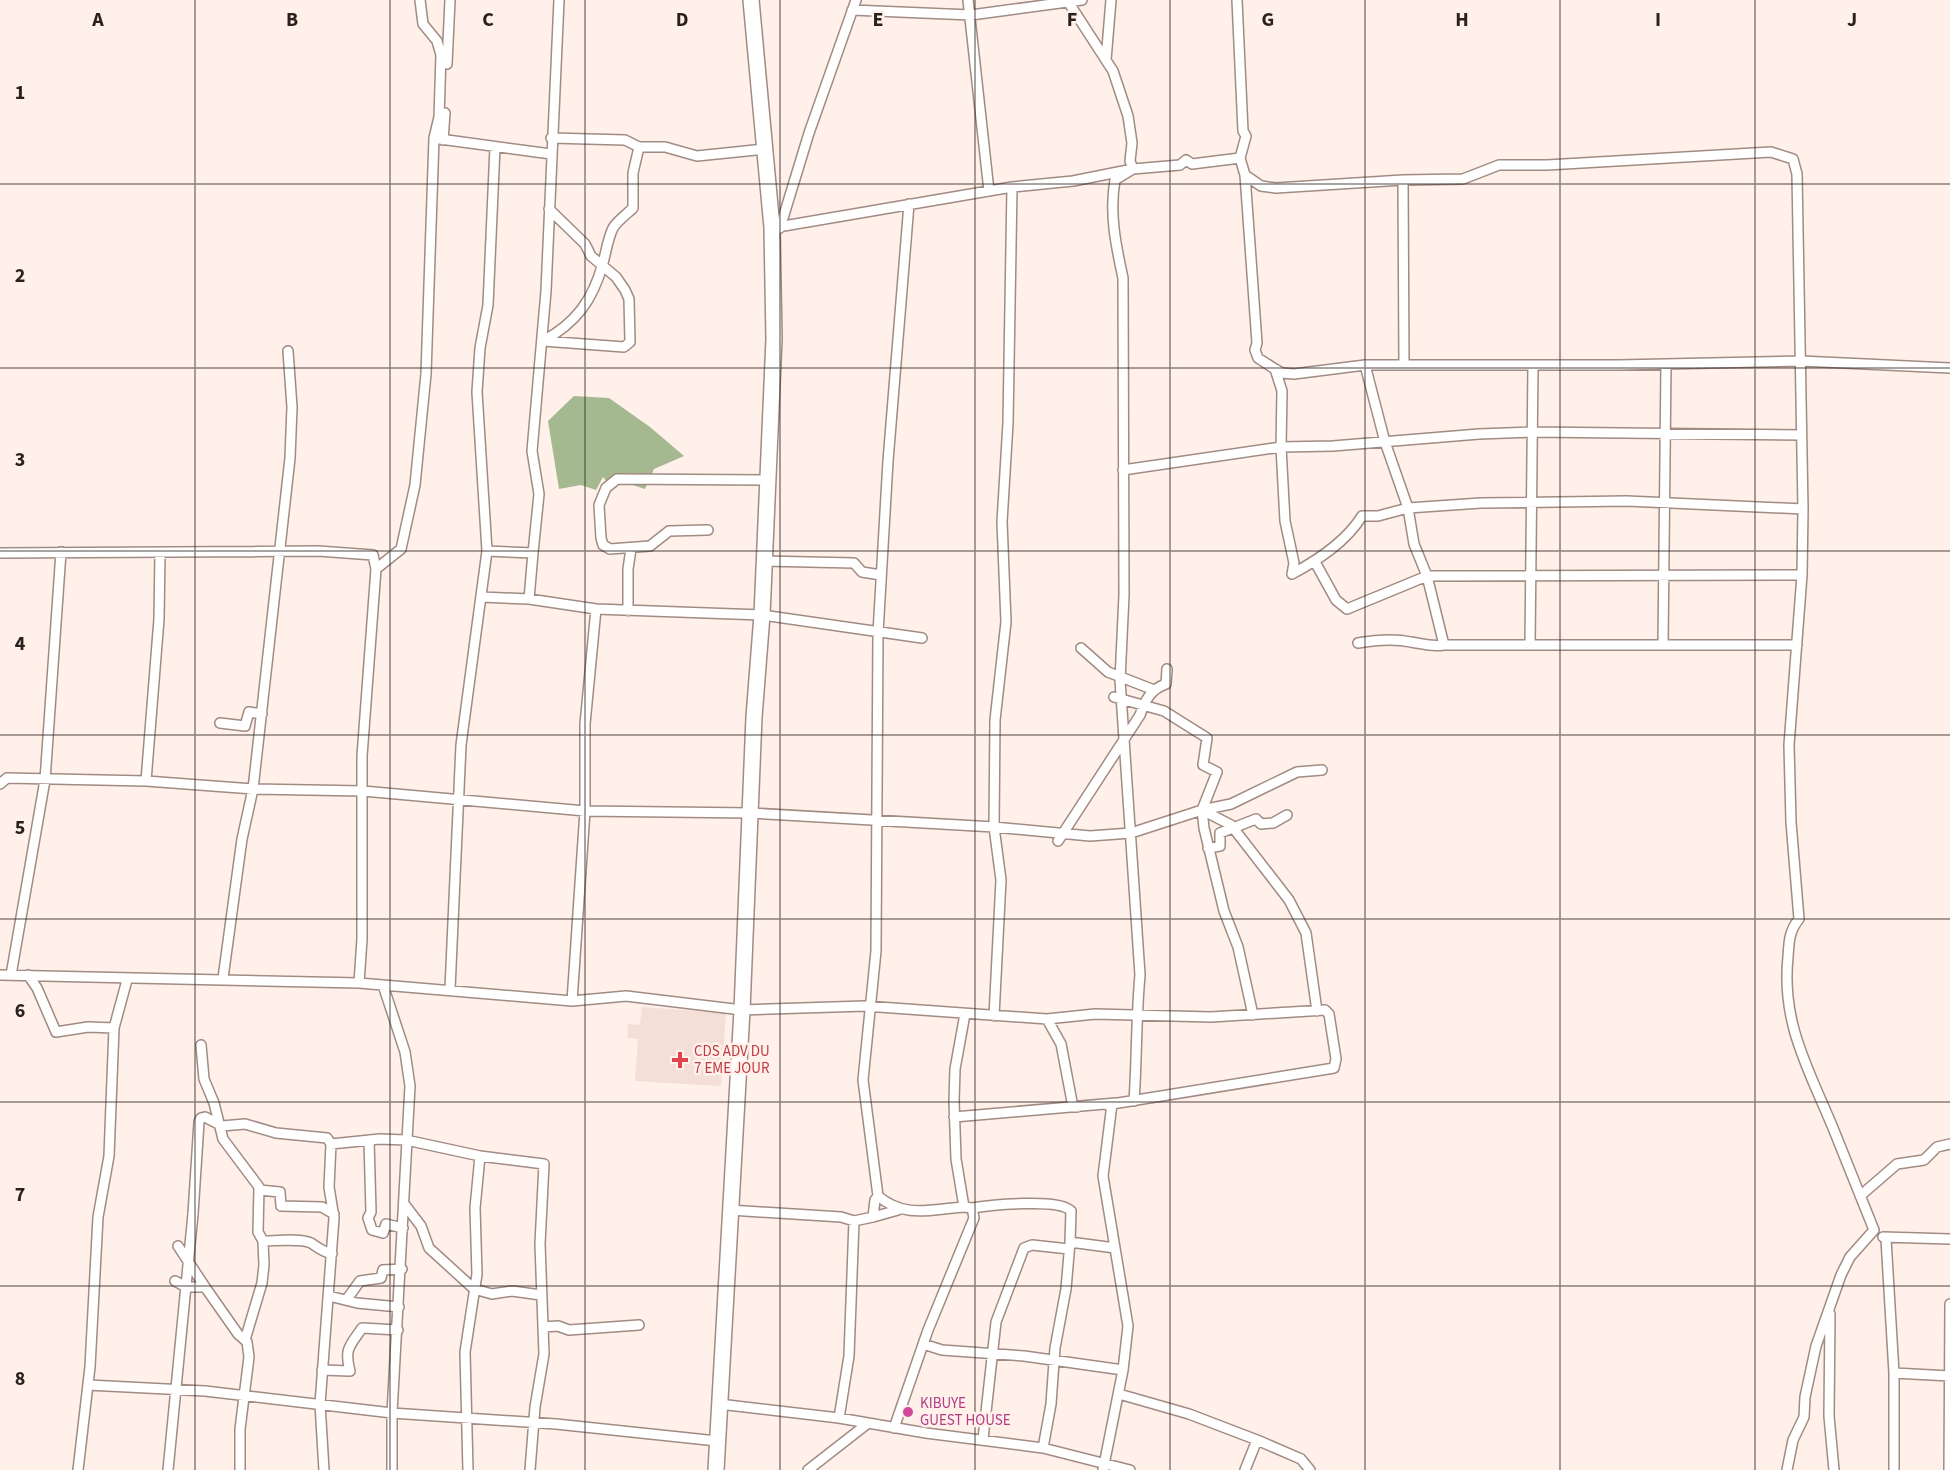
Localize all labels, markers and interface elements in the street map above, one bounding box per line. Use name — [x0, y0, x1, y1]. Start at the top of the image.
text: A — [91, 6, 104, 34]
text: B — [286, 6, 298, 34]
text: C — [482, 6, 494, 34]
text: D — [676, 6, 688, 34]
text: E — [873, 6, 883, 34]
text: F — [1067, 6, 1077, 34]
text: G — [1262, 6, 1274, 34]
text: H — [1455, 6, 1469, 34]
text: I — [1655, 6, 1661, 34]
text: J — [1847, 6, 1857, 34]
text: 1 — [15, 79, 25, 107]
text: 2 — [15, 262, 25, 290]
text: 3 — [15, 446, 25, 474]
text: 4 — [15, 630, 26, 658]
text: 5 — [15, 814, 25, 842]
text: 6 — [15, 997, 25, 1025]
place label: CDS ADV DU 7 EME JOUR — [694, 1041, 770, 1079]
marker: CDS ADV DU 7 EME JOUR — [671, 1051, 689, 1069]
text: 7 — [15, 1181, 25, 1209]
text: 8 — [15, 1365, 25, 1393]
place label: KIBUYE GUEST HOUSE — [920, 1393, 1011, 1431]
marker: KIBUYE GUEST HOUSE — [901, 1405, 915, 1419]

